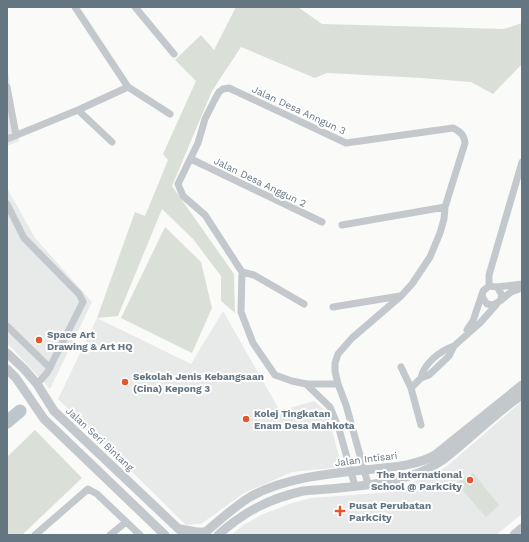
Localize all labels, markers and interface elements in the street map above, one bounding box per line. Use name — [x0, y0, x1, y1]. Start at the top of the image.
street label: Jalan Desa Anngun 3 — [250, 83, 348, 137]
street label: Jalan Desa Anggun 2 — [212, 155, 308, 209]
place label: Space Art Drawing & Art HQ — [47, 329, 133, 352]
marker: Space Art Drawing & Art HQ — [34, 335, 44, 345]
place label: Sekolah Jenis Kebangsaan (Cina) Kepong 3 — [133, 371, 264, 394]
marker: Sekolah Jenis Kebangsaan (Cina) Kepong 3 — [120, 377, 130, 387]
street label: Jalan Seri Bintang — [64, 405, 137, 474]
place label: Kolej Tingkatan Enam Desa Mahkota — [254, 408, 355, 431]
marker: Kolej Tingkatan Enam Desa Mahkota — [241, 414, 251, 424]
street label: Jalan Intisari — [334, 450, 398, 468]
place label: The International School @ ParkCity — [371, 469, 463, 492]
marker: The International School @ ParkCity — [465, 475, 475, 485]
place label: Pusat Perubatan ParkCity — [349, 500, 431, 523]
marker: Pusat Perubatan ParkCity — [334, 505, 346, 517]

